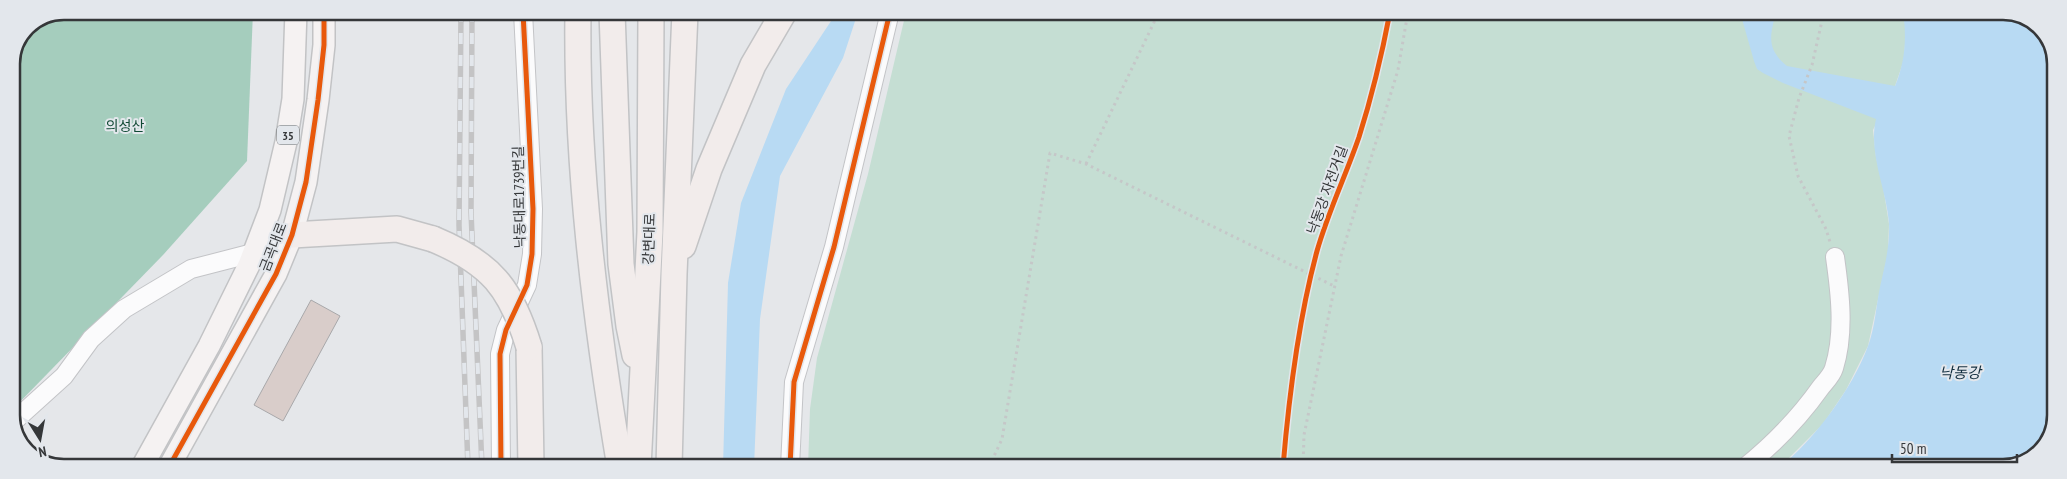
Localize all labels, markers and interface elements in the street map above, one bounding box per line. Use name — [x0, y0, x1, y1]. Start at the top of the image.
park label: 의성산 — [106, 117, 144, 135]
road number: 35 — [277, 126, 299, 144]
street label: 낙동강 자전거길 — [1303, 143, 1351, 237]
street label: 낙동대로1739번길 — [509, 146, 529, 248]
street label: 강변대로 — [639, 213, 659, 265]
street label: 금곡대로 — [255, 220, 291, 274]
water label: 낙동강 — [1939, 363, 1983, 382]
north arrow — [15, 414, 65, 464]
scale bar — [1892, 432, 2017, 464]
text: 50 m — [1900, 439, 1926, 458]
text: N — [37, 442, 48, 461]

